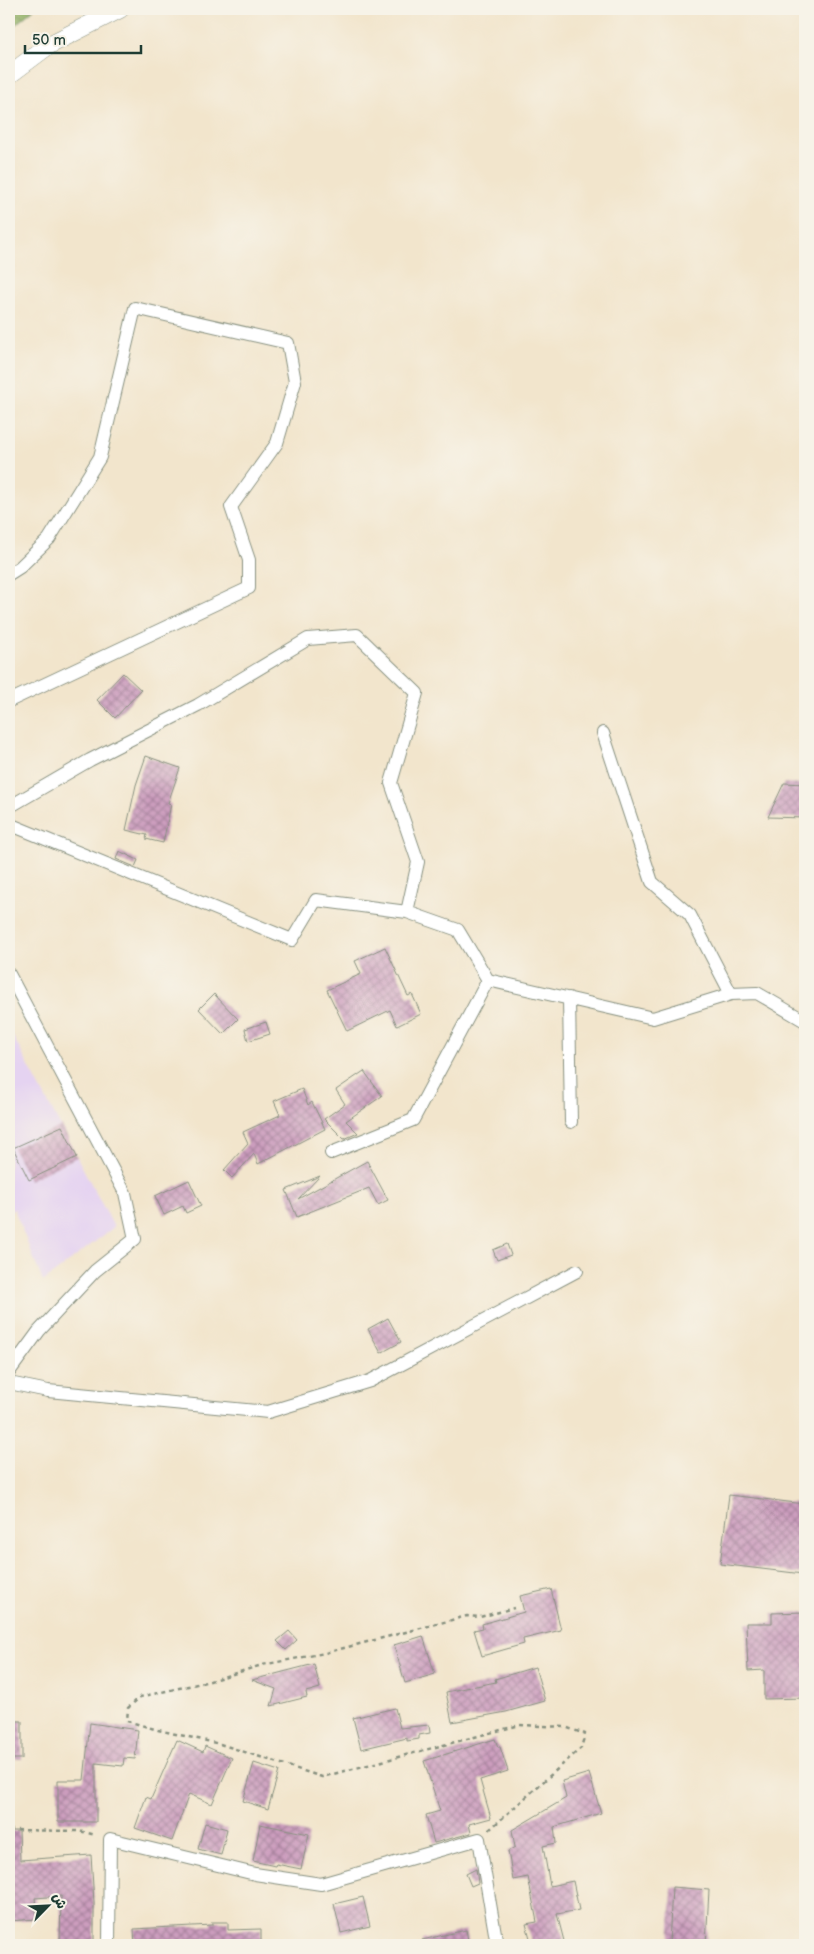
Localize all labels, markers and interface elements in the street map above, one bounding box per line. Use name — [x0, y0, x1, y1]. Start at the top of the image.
scale bar — [25, 22, 141, 54]
text: 50 m — [32, 31, 66, 50]
north arrow — [22, 1882, 72, 1932]
text: ش — [49, 1890, 70, 1911]

